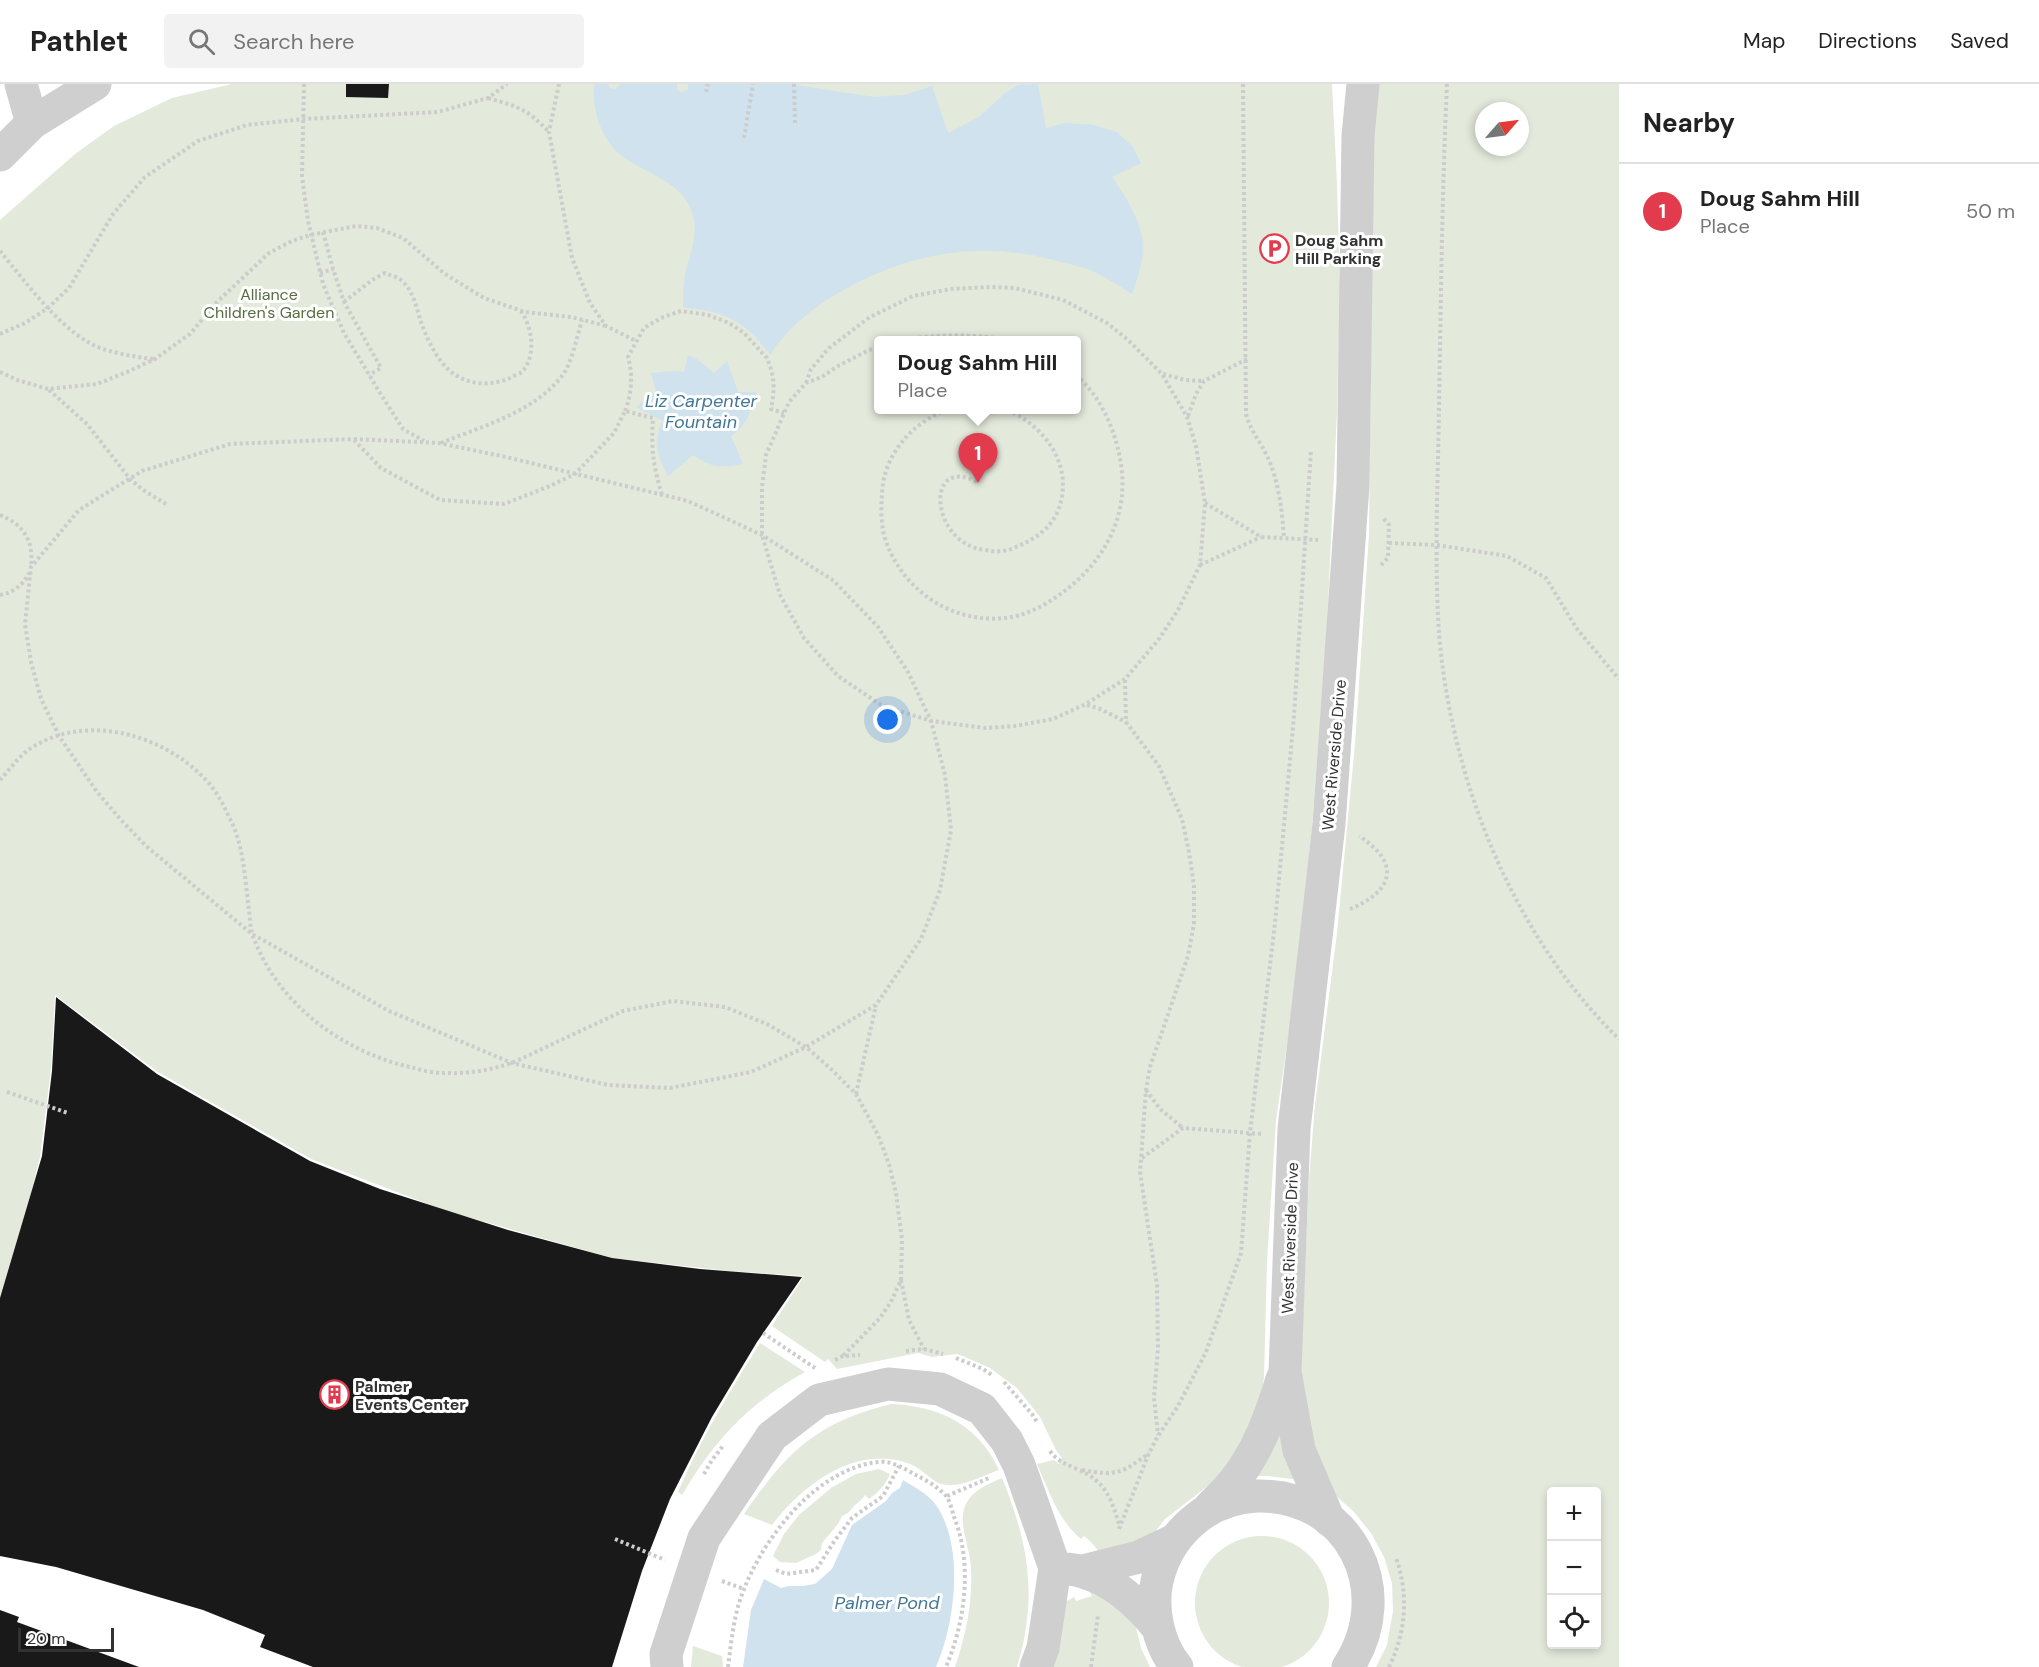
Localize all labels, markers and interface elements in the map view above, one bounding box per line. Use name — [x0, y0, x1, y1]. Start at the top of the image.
search box — [164, 14, 584, 68]
text: Pathlet — [30, 23, 128, 60]
icon: search — [185, 25, 218, 58]
text: Search here — [233, 27, 355, 56]
text: Map — [1743, 27, 1785, 55]
text: Directions — [1818, 27, 1917, 55]
text: Saved — [1950, 27, 2009, 55]
north arrow — [1475, 102, 1529, 156]
text: Nearby — [1643, 106, 1735, 140]
text: Doug Sahm Hill — [1700, 184, 1860, 213]
text: 1 — [1659, 198, 1666, 224]
text: 50 m — [1966, 198, 2015, 224]
text: Place — [1700, 213, 1750, 239]
place label: Doug Sahm Hill Parking — [1295, 230, 1383, 269]
parking icon: Doug Sahm Hill Parking — [1258, 233, 1290, 265]
park label: Alliance Children's Garden — [204, 284, 334, 323]
popup — [874, 336, 1081, 414]
text: Doug Sahm Hill — [898, 348, 1057, 377]
text: Place — [898, 377, 947, 403]
water label: Liz Carpenter Fountain — [645, 389, 758, 434]
pin: 1 — [958, 434, 998, 483]
street label: West Riverside Drive — [1317, 679, 1351, 831]
your location — [873, 705, 902, 734]
street label: West Riverside Drive — [1277, 1162, 1303, 1314]
place label: Palmer Events Center — [355, 1376, 466, 1415]
building icon: Palmer Events Center — [318, 1379, 350, 1411]
map controls — [1547, 1487, 1601, 1649]
button: + — [1547, 1487, 1601, 1541]
button: − — [1547, 1541, 1601, 1595]
water label: Palmer Pond — [835, 1591, 940, 1615]
button: locate — [1547, 1595, 1601, 1649]
scale bar — [18, 1625, 114, 1652]
text: 20 m — [27, 1628, 66, 1649]

